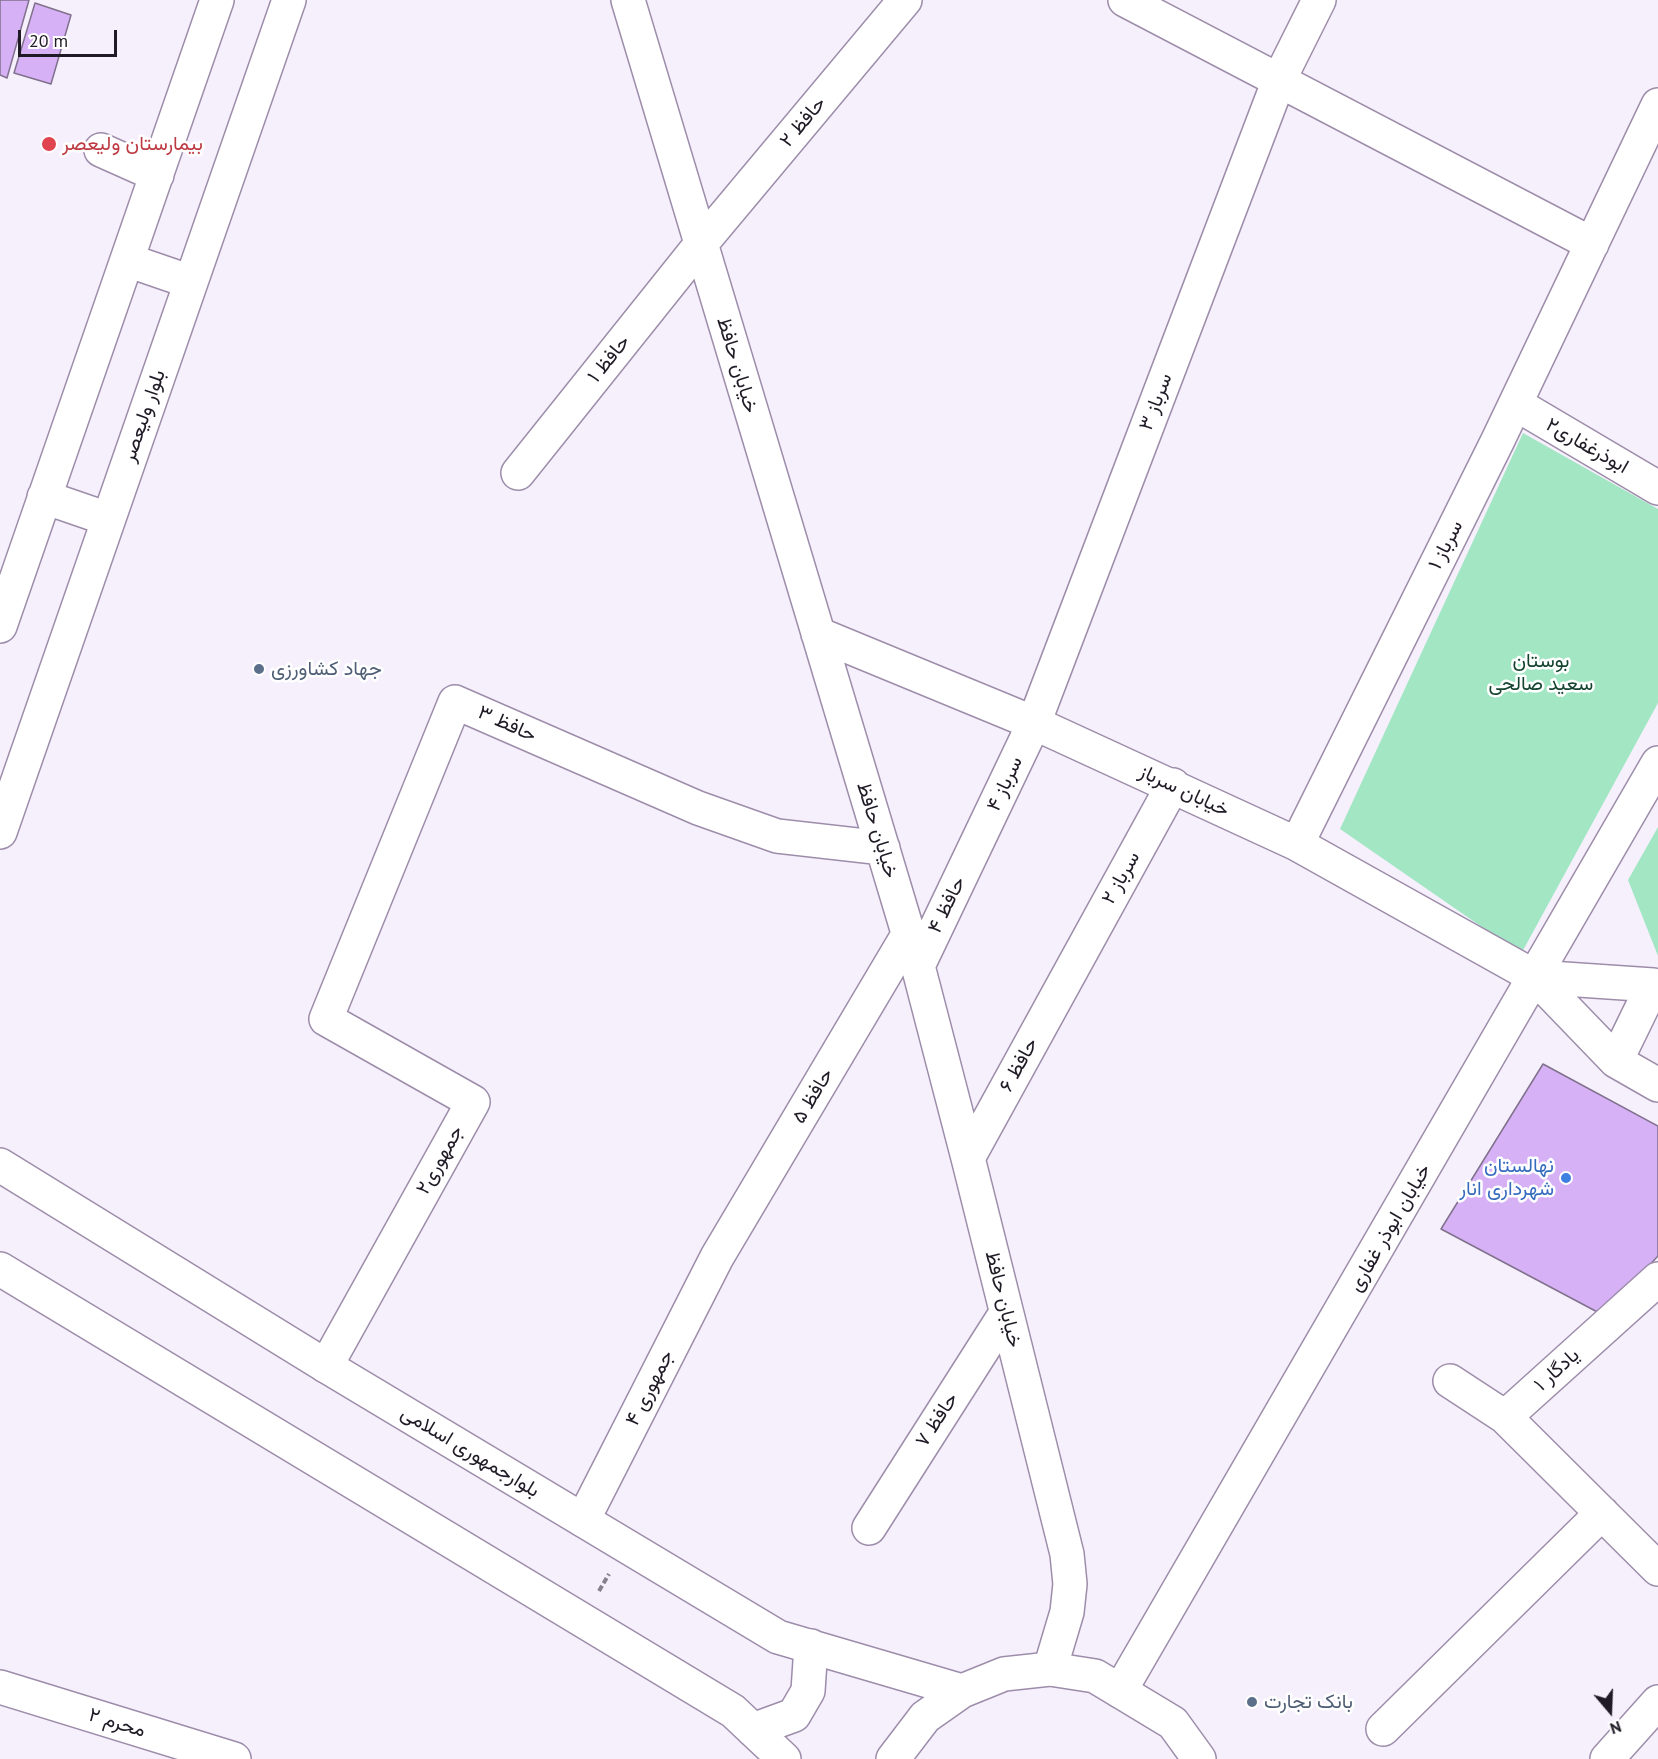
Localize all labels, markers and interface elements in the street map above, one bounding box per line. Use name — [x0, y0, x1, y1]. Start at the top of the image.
scale bar — [21, 18, 120, 56]
text: 20 m — [29, 29, 68, 52]
street label: حافظ ۲ — [775, 92, 831, 152]
place label: بیمارستان ولیعصر — [62, 132, 203, 156]
marker: بیمارستان ولیعصر — [40, 135, 58, 153]
street label: خیابان حافظ — [711, 314, 763, 416]
street label: حافظ ۱ — [583, 330, 635, 388]
street label: بلوار ولیعصر — [117, 367, 171, 465]
street label: سرباز ۳ — [1134, 370, 1178, 434]
street label: ابوذرغفاری۲ — [1541, 413, 1633, 479]
street label: سرباز ۱ — [1423, 516, 1469, 574]
park label: بوستان سعید صالحی — [1489, 649, 1593, 696]
place label: جهاد کشاورزی — [271, 657, 382, 681]
marker: جهاد کشاورزی — [252, 662, 266, 676]
street label: حافظ ۳ — [474, 701, 540, 747]
street label: سرباز ۴ — [982, 753, 1028, 815]
street label: خیابان سرباز — [1135, 760, 1233, 822]
street label: خیابان حافظ — [851, 779, 903, 881]
street label: سرباز ۲ — [1097, 847, 1145, 909]
street label: حافظ ۴ — [923, 873, 971, 937]
street label: حافظ ۶ — [994, 1034, 1044, 1096]
street label: حافظ ۵ — [787, 1064, 839, 1128]
street label: جمهوری۲ — [411, 1121, 469, 1199]
place label: نهالستان شهرداری انار — [1459, 1154, 1554, 1201]
street label: خیابان ابوذر غفاری — [1344, 1160, 1436, 1296]
marker: نهالستان شهرداری انار — [1559, 1171, 1573, 1185]
street label: خیابان حافظ — [979, 1248, 1027, 1350]
street label: یادگار ۱ — [1529, 1343, 1585, 1397]
street label: جمهوری ۴ — [621, 1346, 679, 1430]
street label: حافظ ۷ — [911, 1388, 963, 1452]
street label: بلوارجمهوری اسلامی — [396, 1401, 544, 1503]
north arrow — [1580, 1681, 1640, 1741]
place label: بانک تجارت — [1264, 1690, 1353, 1714]
marker: بانک تجارت — [1245, 1695, 1259, 1709]
street label: محرم ۲ — [86, 1703, 148, 1743]
text: N — [1608, 1717, 1624, 1739]

